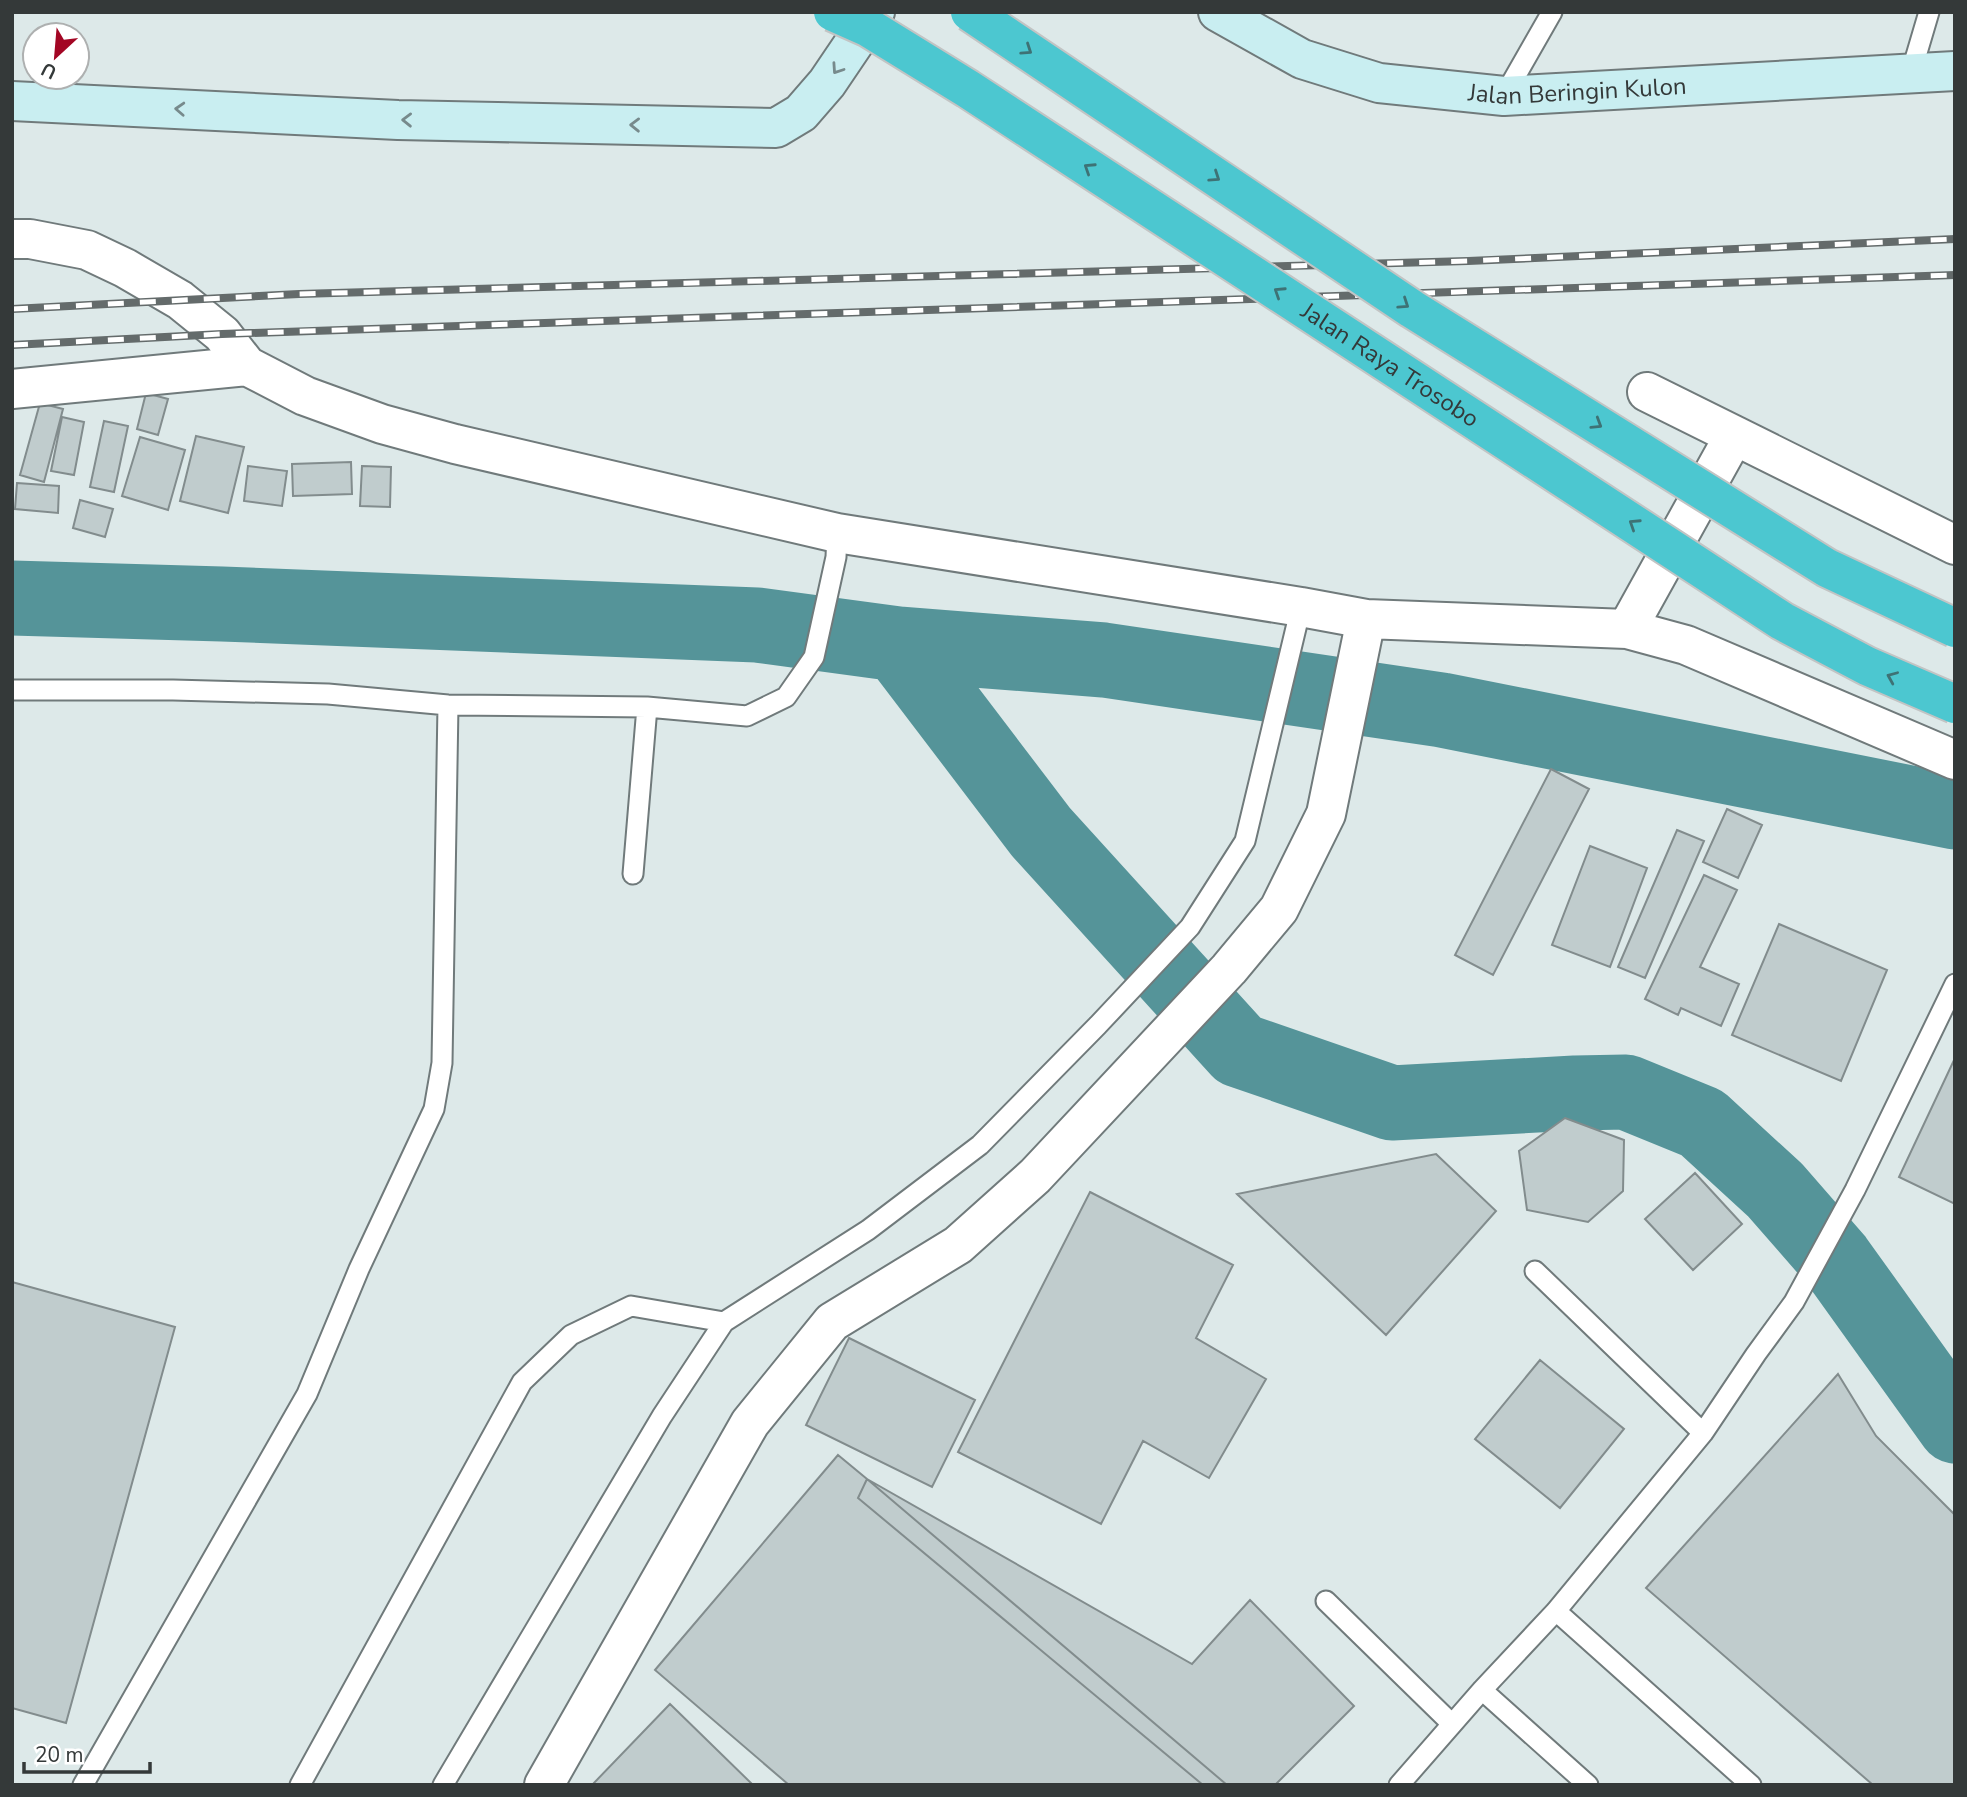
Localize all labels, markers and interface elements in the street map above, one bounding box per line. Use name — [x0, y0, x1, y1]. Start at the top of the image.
north arrow — [21, 21, 91, 91]
one-way arrow — [1019, 42, 1032, 55]
text: U — [37, 56, 61, 85]
one-way arrow — [832, 61, 845, 74]
street label: Jalan Beringin Kulon — [1466, 70, 1687, 112]
one-way arrow — [174, 102, 185, 117]
one-way arrow — [401, 112, 412, 128]
one-way arrow — [629, 117, 640, 132]
one-way arrow — [1083, 163, 1096, 176]
one-way arrow — [1207, 169, 1220, 181]
one-way arrow — [1274, 288, 1287, 300]
street label: Jalan Raya Trosobo — [1294, 294, 1485, 435]
one-way arrow — [1396, 296, 1409, 308]
one-way arrow — [1589, 416, 1602, 429]
one-way arrow — [1628, 519, 1641, 532]
one-way arrow — [1887, 671, 1899, 685]
scale bar — [24, 1730, 150, 1774]
text: 20 m — [35, 1741, 84, 1769]

